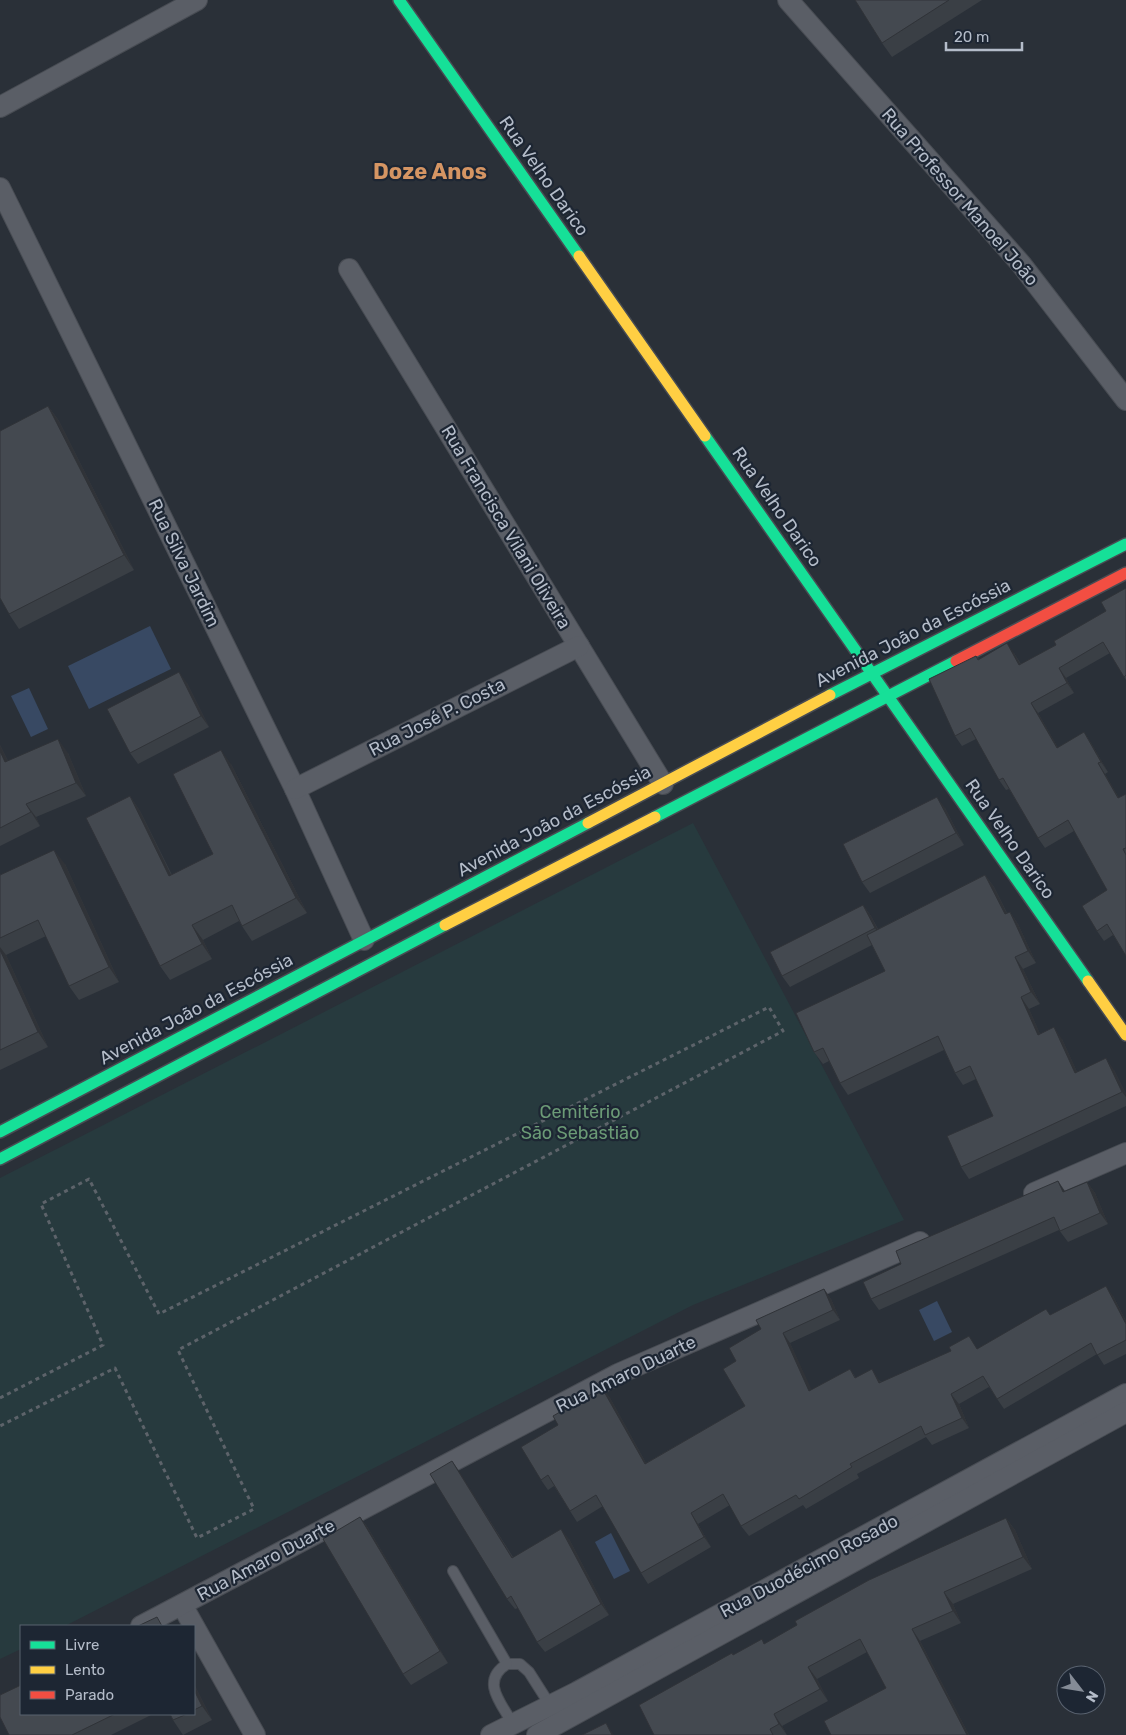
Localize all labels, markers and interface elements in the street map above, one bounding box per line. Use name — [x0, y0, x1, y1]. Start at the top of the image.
scale bar — [946, 20, 1022, 52]
text: 20 m — [954, 28, 989, 46]
street label: Rua Professor Manoel João — [877, 104, 1043, 290]
street label: Rua Velho Darico — [494, 112, 594, 240]
district label: Doze Anos — [373, 158, 487, 185]
street label: Rua Francisca Vilani Oliveira — [436, 421, 576, 633]
street label: Rua Velho Darico — [727, 443, 827, 571]
street label: Rua Silva Jardim — [143, 495, 225, 631]
street label: Avenida João da Escóssia — [812, 574, 1014, 692]
street label: Rua José P. Costa — [365, 673, 509, 761]
street label: Avenida João da Escóssia — [453, 761, 655, 881]
street label: Rua Velho Darico — [960, 775, 1060, 903]
street label: Avenida João da Escóssia — [95, 949, 297, 1069]
park label: Cemitério São Sebastião — [521, 1101, 639, 1144]
street label: Rua Amaro Duarte — [552, 1331, 700, 1417]
street label: Rua Duodécimo Rosado — [716, 1510, 902, 1622]
street label: Rua Amaro Duarte — [193, 1514, 339, 1606]
legend — [20, 1625, 195, 1715]
text: Livre — [65, 1636, 99, 1654]
text: Lento — [65, 1661, 105, 1679]
north arrow — [1056, 1665, 1106, 1715]
text: Parado — [65, 1686, 114, 1704]
text: N — [1082, 1688, 1102, 1705]

